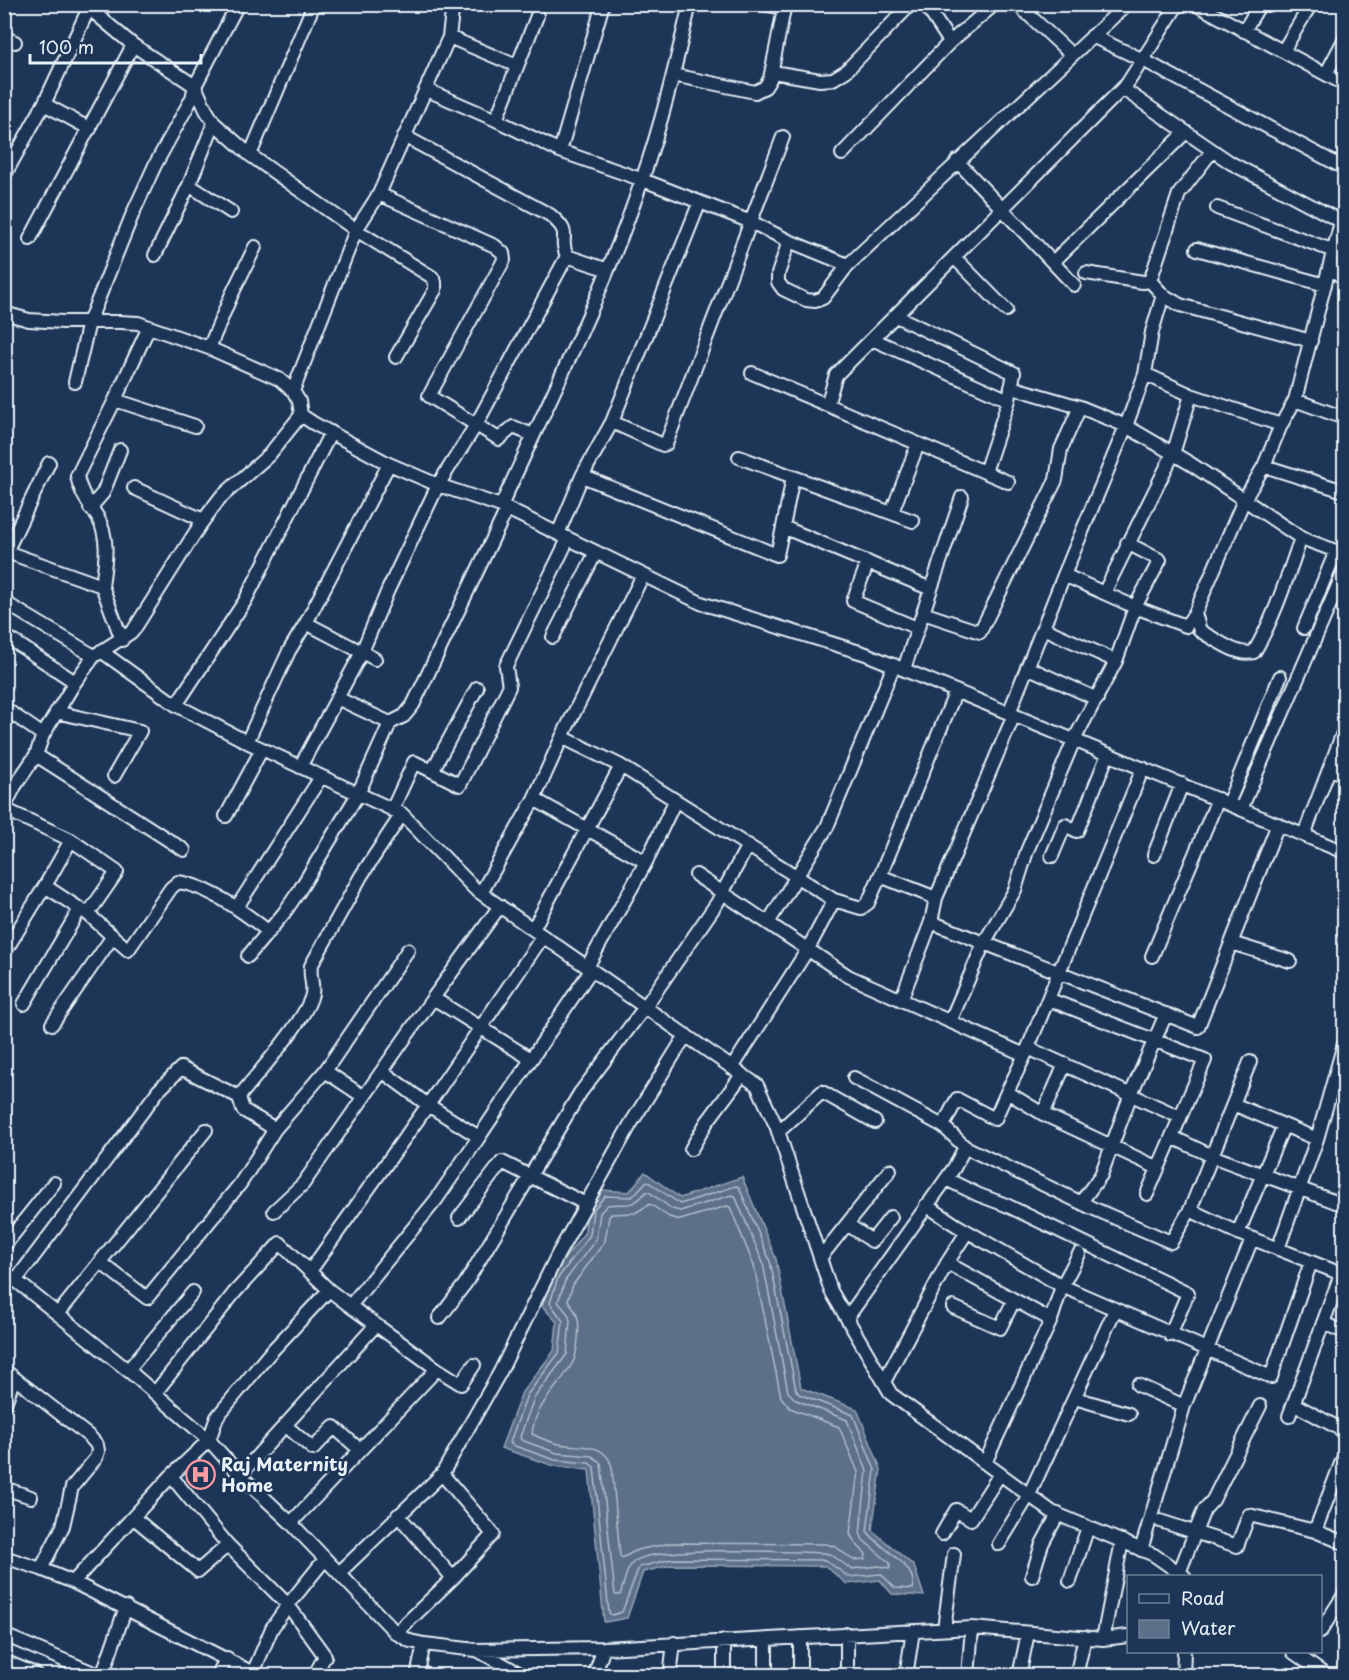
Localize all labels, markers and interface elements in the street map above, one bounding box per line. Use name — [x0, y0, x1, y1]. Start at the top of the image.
scale bar — [30, 27, 201, 65]
text: 100 m — [39, 33, 94, 60]
place label: Raj Maternity Home — [221, 1450, 348, 1498]
hospital icon: Raj Maternity Home — [184, 1459, 216, 1491]
legend — [1127, 1575, 1322, 1653]
text: Road — [1181, 1584, 1225, 1611]
text: Water — [1181, 1614, 1236, 1641]

